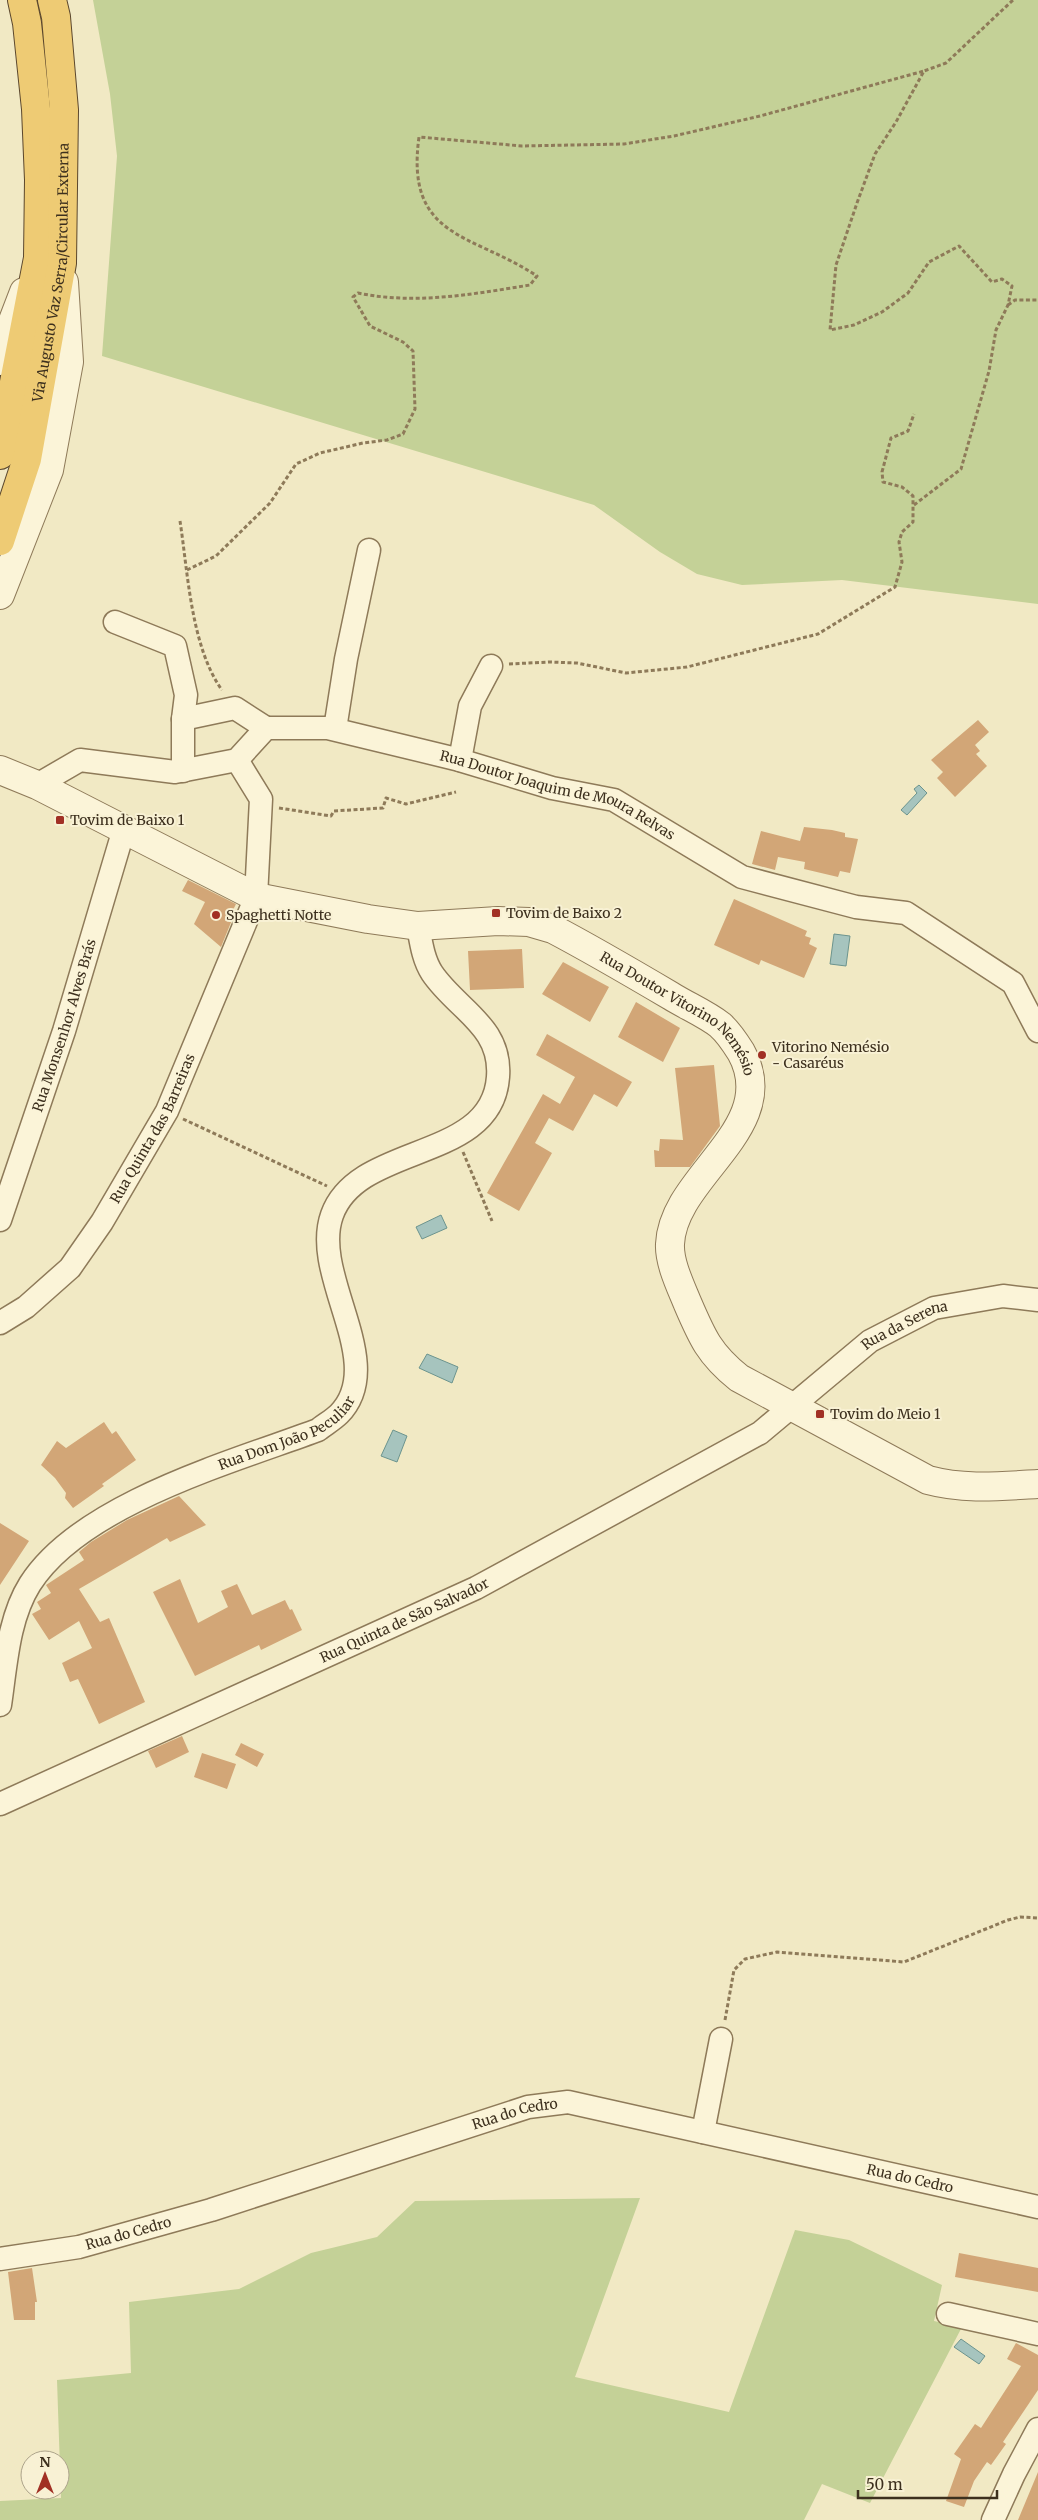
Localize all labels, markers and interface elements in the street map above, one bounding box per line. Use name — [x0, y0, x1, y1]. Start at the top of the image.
street label: Via Augusto Vaz Serra/Circular Externa — [28, 142, 73, 404]
street label: Rua Doutor Joaquim de Moura Relvas — [438, 746, 679, 844]
place label: Tovim de Baixo 1 — [70, 811, 184, 829]
marker: Tovim de Baixo 1 — [54, 814, 66, 826]
place label: Tovim de Baixo 2 — [506, 904, 622, 922]
place label: Spaghetti Notte — [226, 906, 331, 924]
marker: Tovim de Baixo 2 — [490, 907, 502, 919]
marker: Spaghetti Notte — [210, 909, 222, 921]
street label: Rua Monsenhor Alves Brás — [28, 937, 100, 1114]
street label: Rua Doutor Vitorino Nemésio — [597, 947, 758, 1077]
place label: Vitorino Nemésio - Casaréus — [771, 1038, 889, 1072]
marker: Vitorino Nemésio - Casaréus — [756, 1049, 768, 1061]
street label: Rua Quinta das Barreiras — [106, 1051, 199, 1206]
street label: Rua da Serena — [857, 1297, 949, 1354]
street label: Rua Dom João Peculiar — [216, 1393, 359, 1474]
place label: Tovim do Meio 1 — [830, 1405, 940, 1423]
marker: Tovim do Meio 1 — [814, 1408, 826, 1420]
street label: Rua Quinta de São Salvador — [317, 1574, 492, 1667]
street label: Rua do Cedro — [470, 2094, 559, 2134]
street label: Rua do Cedro — [865, 2160, 955, 2197]
street label: Rua do Cedro — [83, 2213, 173, 2254]
north arrow — [20, 2450, 70, 2500]
text: N — [39, 2453, 51, 2471]
scale bar — [858, 2468, 997, 2500]
text: 50 m — [866, 2475, 903, 2494]

